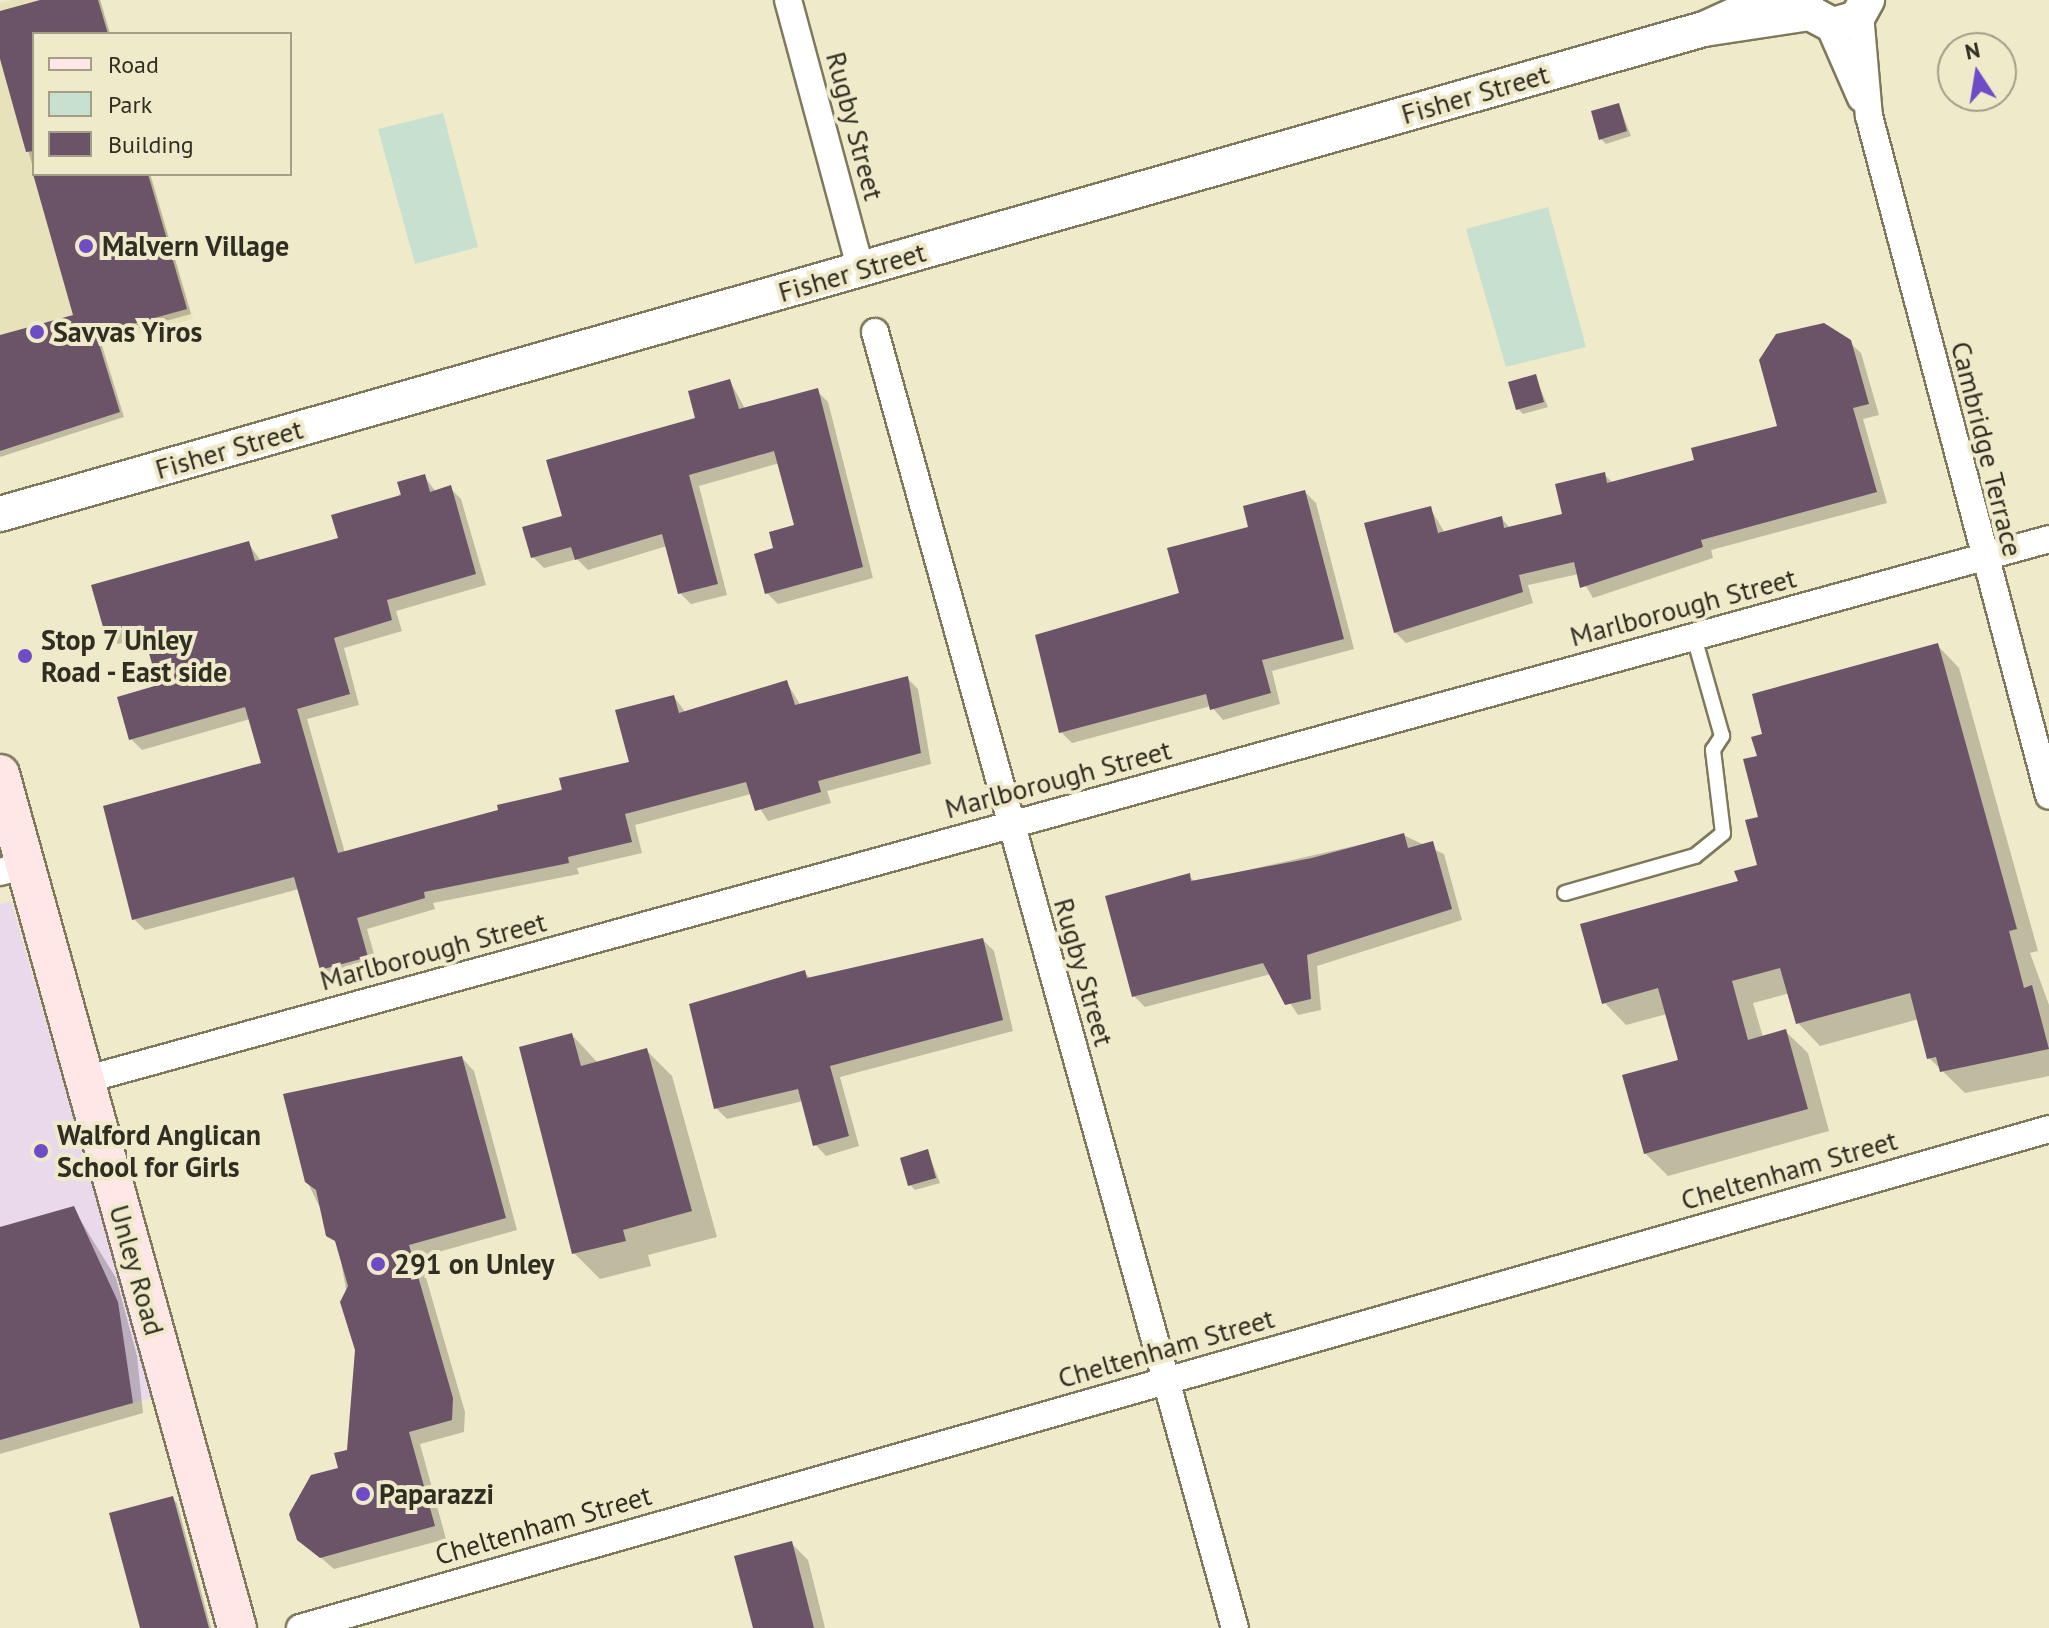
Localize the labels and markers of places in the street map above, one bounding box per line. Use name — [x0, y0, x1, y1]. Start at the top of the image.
place label: Malvern Village — [102, 229, 290, 263]
marker: Malvern Village — [77, 237, 95, 255]
place label: Savvas Yiros — [53, 315, 203, 349]
marker: Savvas Yiros — [28, 323, 46, 341]
place label: Stop 7 Unley Road - East side — [41, 623, 231, 689]
marker: Stop 7 Unley Road - East side — [16, 647, 34, 665]
place label: Walford Anglican School for Girls — [57, 1118, 262, 1184]
marker: Walford Anglican School for Girls — [32, 1142, 50, 1160]
place label: 291 on Unley — [394, 1247, 554, 1281]
marker: 291 on Unley — [369, 1255, 387, 1273]
place label: Paparazzi — [379, 1477, 494, 1511]
marker: Paparazzi — [354, 1485, 372, 1503]

